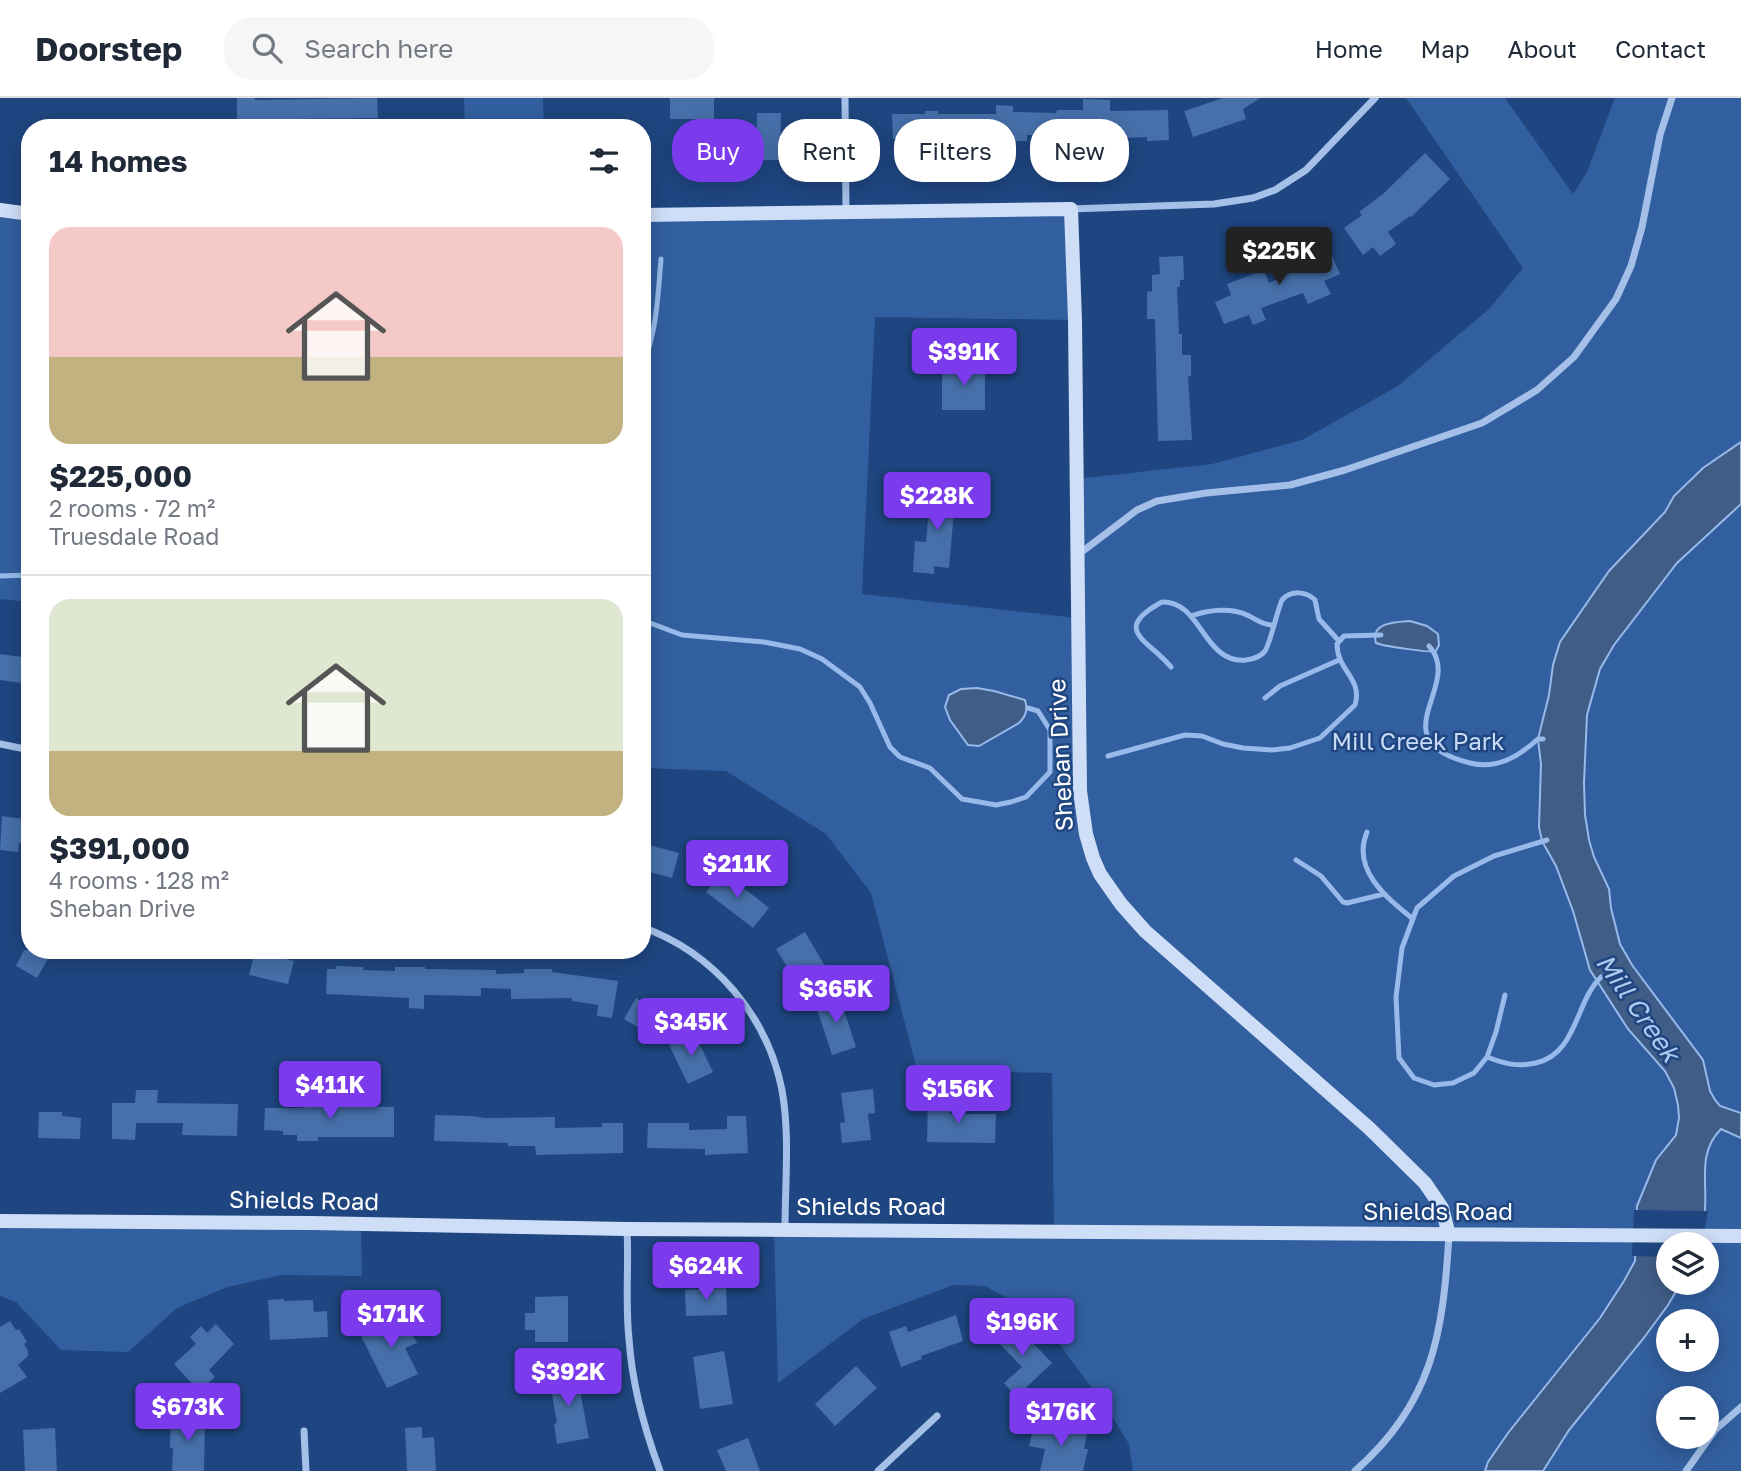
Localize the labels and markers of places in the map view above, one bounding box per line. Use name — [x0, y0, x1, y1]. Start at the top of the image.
pin: $225K — [1230, 228, 1328, 287]
pin: $391K — [915, 328, 1013, 388]
pin: $228K — [888, 472, 986, 532]
pin: $211K — [688, 840, 786, 900]
pin: $365K — [787, 965, 885, 1025]
pin: $345K — [642, 998, 740, 1058]
pin: $411K — [281, 1062, 379, 1121]
pin: $156K — [909, 1066, 1007, 1125]
pin: $624K — [657, 1242, 755, 1302]
pin: $171K — [342, 1290, 440, 1350]
pin: $196K — [973, 1298, 1071, 1358]
pin: $392K — [519, 1348, 617, 1408]
pin: $673K — [139, 1384, 237, 1443]
pin: $176K — [1012, 1388, 1110, 1448]

